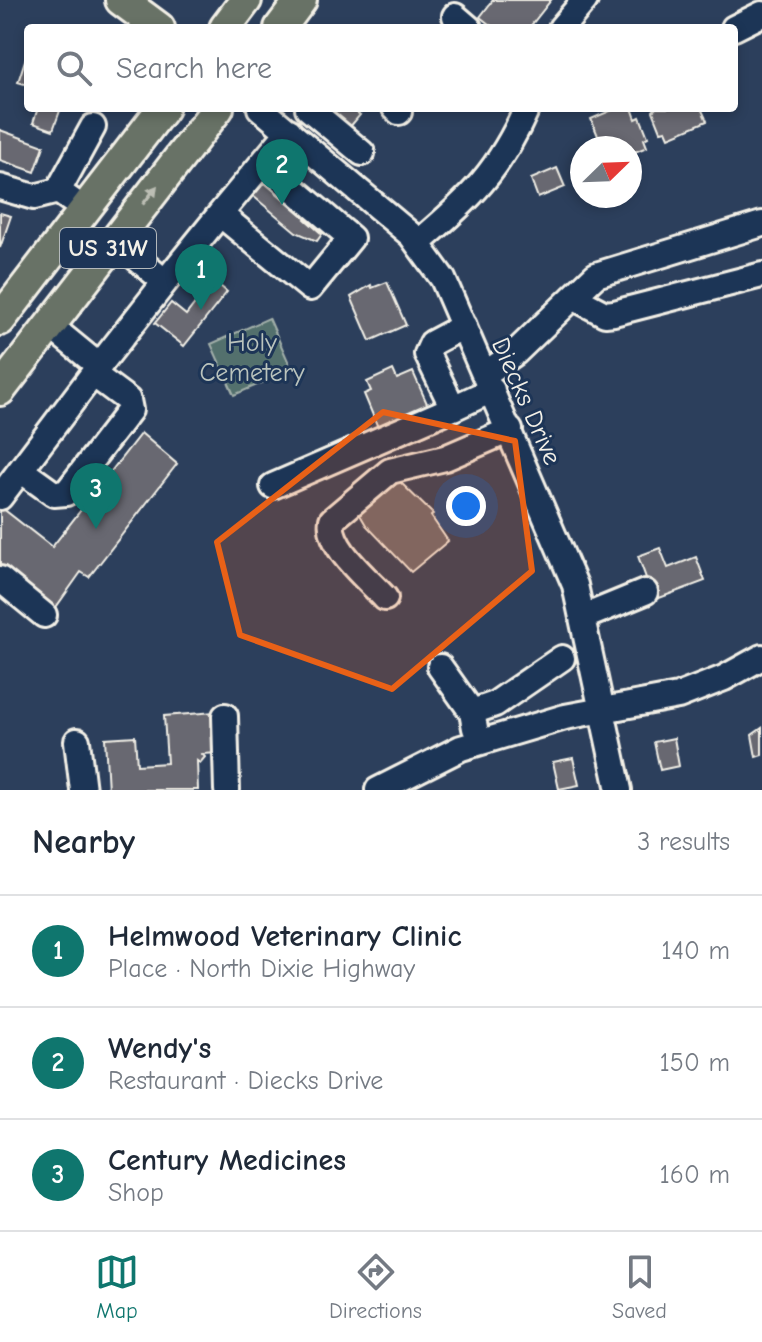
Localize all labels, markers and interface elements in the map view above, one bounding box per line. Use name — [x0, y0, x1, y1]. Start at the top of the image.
search box — [24, 24, 738, 112]
icon: search — [52, 46, 96, 90]
text: Search here — [116, 51, 272, 86]
north arrow — [570, 136, 642, 208]
pin: 2 — [256, 139, 308, 205]
one-way arrow — [141, 185, 158, 205]
road number: US 31W — [60, 228, 156, 268]
pin: 1 — [175, 244, 227, 310]
park label: Holy Cemetery — [199, 328, 305, 388]
street label: Diecks Drive — [485, 333, 567, 470]
pin: 3 — [70, 463, 122, 529]
your location — [446, 486, 486, 526]
text: Nearby — [32, 822, 135, 862]
text: 3 results — [637, 827, 730, 857]
text: Helmwood Veterinary Clinic — [108, 919, 462, 954]
text: 1 — [53, 936, 63, 966]
text: 140 m — [661, 936, 730, 966]
text: Place · North Dixie Highway — [108, 954, 415, 984]
text: Wendy's — [108, 1031, 211, 1066]
text: 2 — [52, 1048, 64, 1078]
text: 150 m — [660, 1048, 730, 1078]
text: Restaurant · Diecks Drive — [108, 1066, 383, 1096]
text: Century Medicines — [108, 1143, 346, 1178]
text: 3 — [52, 1160, 64, 1190]
text: 160 m — [660, 1160, 730, 1190]
text: Shop — [108, 1178, 164, 1208]
tab: Map — [95, 1250, 139, 1324]
tab: Directions — [329, 1250, 422, 1324]
tab: Saved — [612, 1250, 667, 1324]

